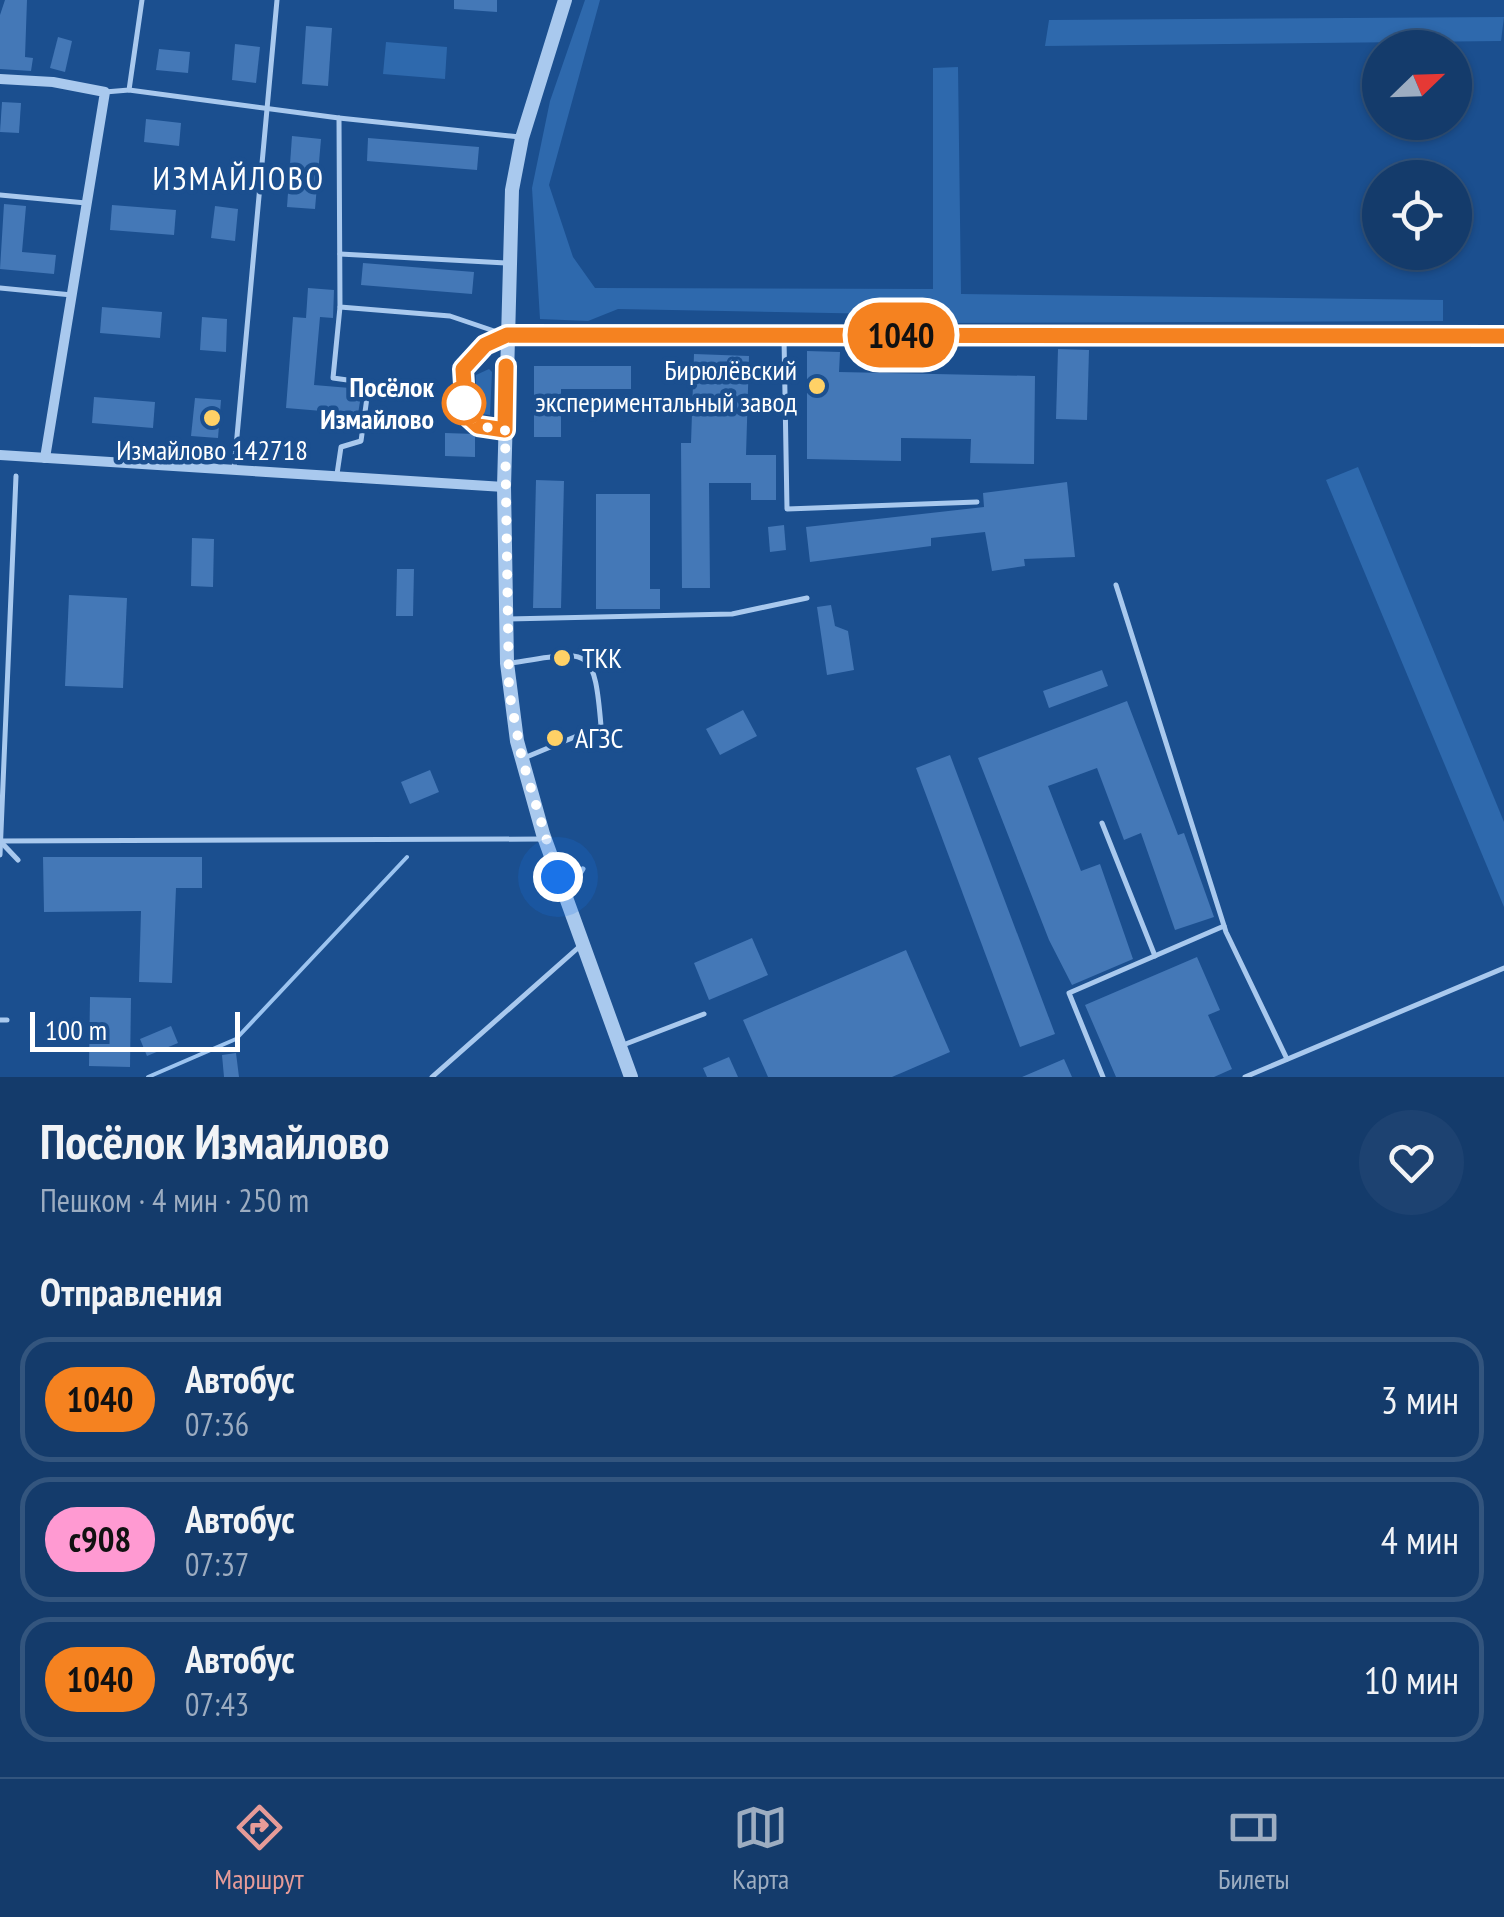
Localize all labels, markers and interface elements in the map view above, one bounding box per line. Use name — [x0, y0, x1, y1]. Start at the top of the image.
north arrow — [1362, 30, 1472, 140]
map controls — [1362, 30, 1472, 270]
district label: ИЗМАЙЛОВО — [153, 157, 326, 199]
button: locate — [1362, 160, 1472, 270]
line badge: 1040 — [831, 302, 971, 368]
text: 1040 — [868, 312, 934, 358]
place label: Бирюлёвский экспериментальный завод — [535, 351, 797, 420]
place label: Посёлок Измайлово — [320, 368, 435, 437]
marker: Бирюлёвский экспериментальный завод — [806, 375, 828, 397]
marker: Посёлок Измайлово — [443, 382, 485, 424]
marker: Измайлово 142718 — [201, 407, 223, 429]
place label: Измайлово 142718 — [116, 431, 308, 468]
place label: ТКК — [582, 639, 622, 676]
marker: ТКК — [551, 647, 573, 669]
place label: АГЗС — [575, 719, 623, 756]
marker: АГЗС — [544, 727, 566, 749]
your location — [533, 852, 583, 902]
scale bar — [30, 1007, 240, 1052]
text: 100 m — [45, 1011, 107, 1048]
text: Посёлок Измайлово — [40, 1110, 389, 1172]
button: heart — [1359, 1110, 1464, 1215]
text: Пешком · 4 мин · 250 m — [40, 1179, 309, 1221]
text: Отправления — [40, 1267, 222, 1316]
text: Автобус — [185, 1354, 295, 1403]
text: 3 мин — [1381, 1375, 1459, 1424]
text: 1040 — [67, 1376, 133, 1422]
text: 07:36 — [185, 1403, 249, 1445]
text: Автобус — [185, 1494, 295, 1543]
text: 4 мин — [1381, 1515, 1459, 1564]
text: с908 — [69, 1516, 131, 1562]
text: 07:37 — [185, 1543, 249, 1585]
text: Автобус — [185, 1634, 295, 1683]
text: 10 мин — [1364, 1655, 1459, 1704]
text: 1040 — [67, 1656, 133, 1702]
text: 07:43 — [185, 1683, 249, 1725]
tab: Маршрут — [214, 1800, 304, 1897]
tab: Карта — [732, 1800, 789, 1897]
tab: Билеты — [1218, 1800, 1290, 1897]

